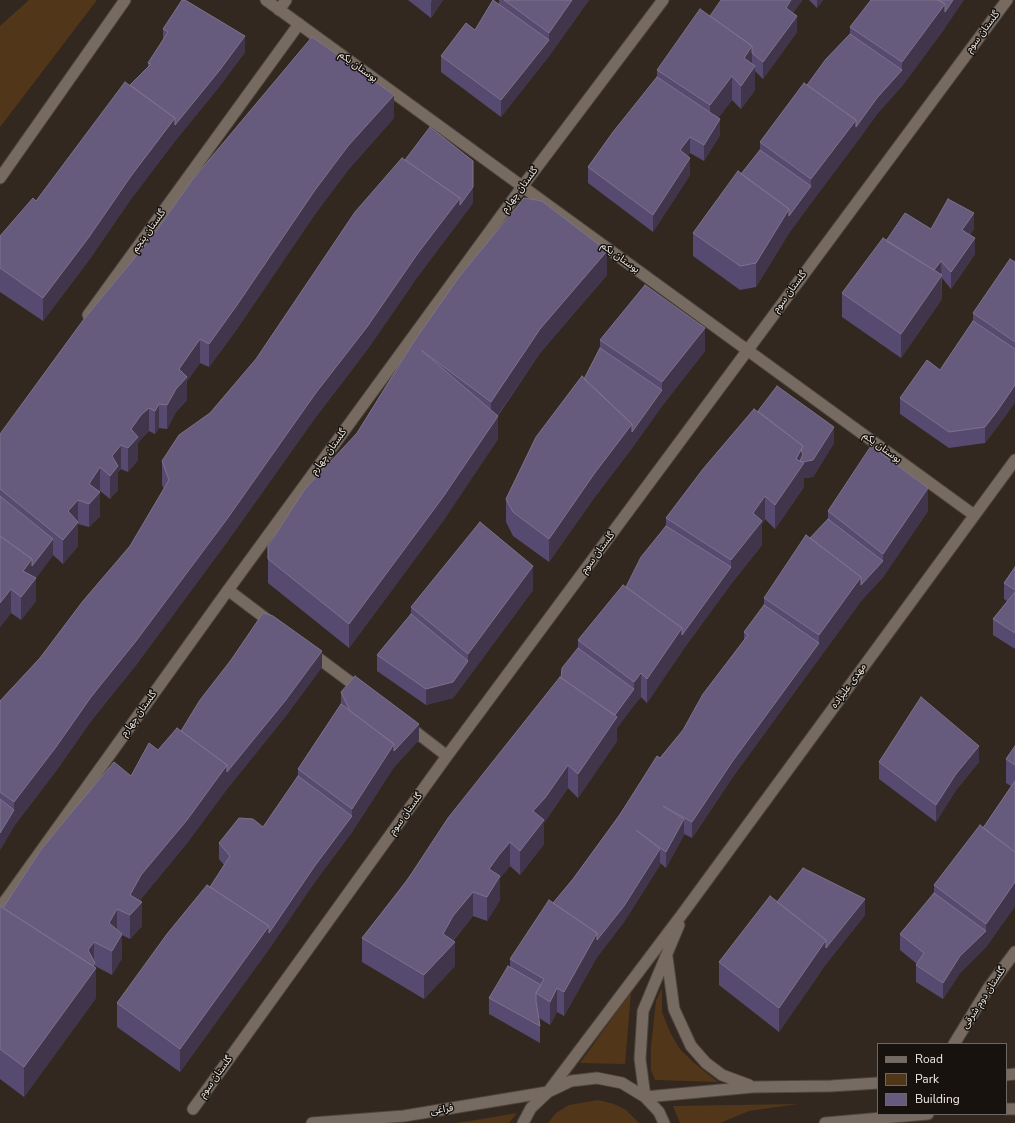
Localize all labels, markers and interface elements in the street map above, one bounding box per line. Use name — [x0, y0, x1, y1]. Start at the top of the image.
street label: گلستان سوم — [963, 9, 1003, 55]
street label: بوستان یکم — [336, 49, 380, 85]
street label: گلستان چهارم — [499, 165, 541, 215]
street label: گلستان پنجم — [129, 207, 169, 255]
street label: بوستان یکم — [598, 240, 642, 276]
street label: گلستان سوم — [770, 269, 810, 315]
street label: گلستان چهارم — [308, 427, 350, 477]
street label: بوستان یکم — [860, 430, 904, 466]
street label: گلستان سوم — [578, 530, 618, 576]
street label: مهدی علیزاده — [829, 661, 869, 711]
street label: گلستان چهارم — [118, 689, 160, 739]
street label: گلستان سوم — [387, 791, 425, 837]
street label: گلستان دوم شرقی — [959, 965, 1009, 1031]
legend — [877, 1043, 1007, 1115]
text: Road — [915, 1051, 943, 1067]
street label: گلستان سوم — [197, 1054, 235, 1100]
text: Park — [915, 1071, 939, 1087]
text: Building — [915, 1091, 960, 1107]
street label: فراغی — [430, 1102, 454, 1118]

